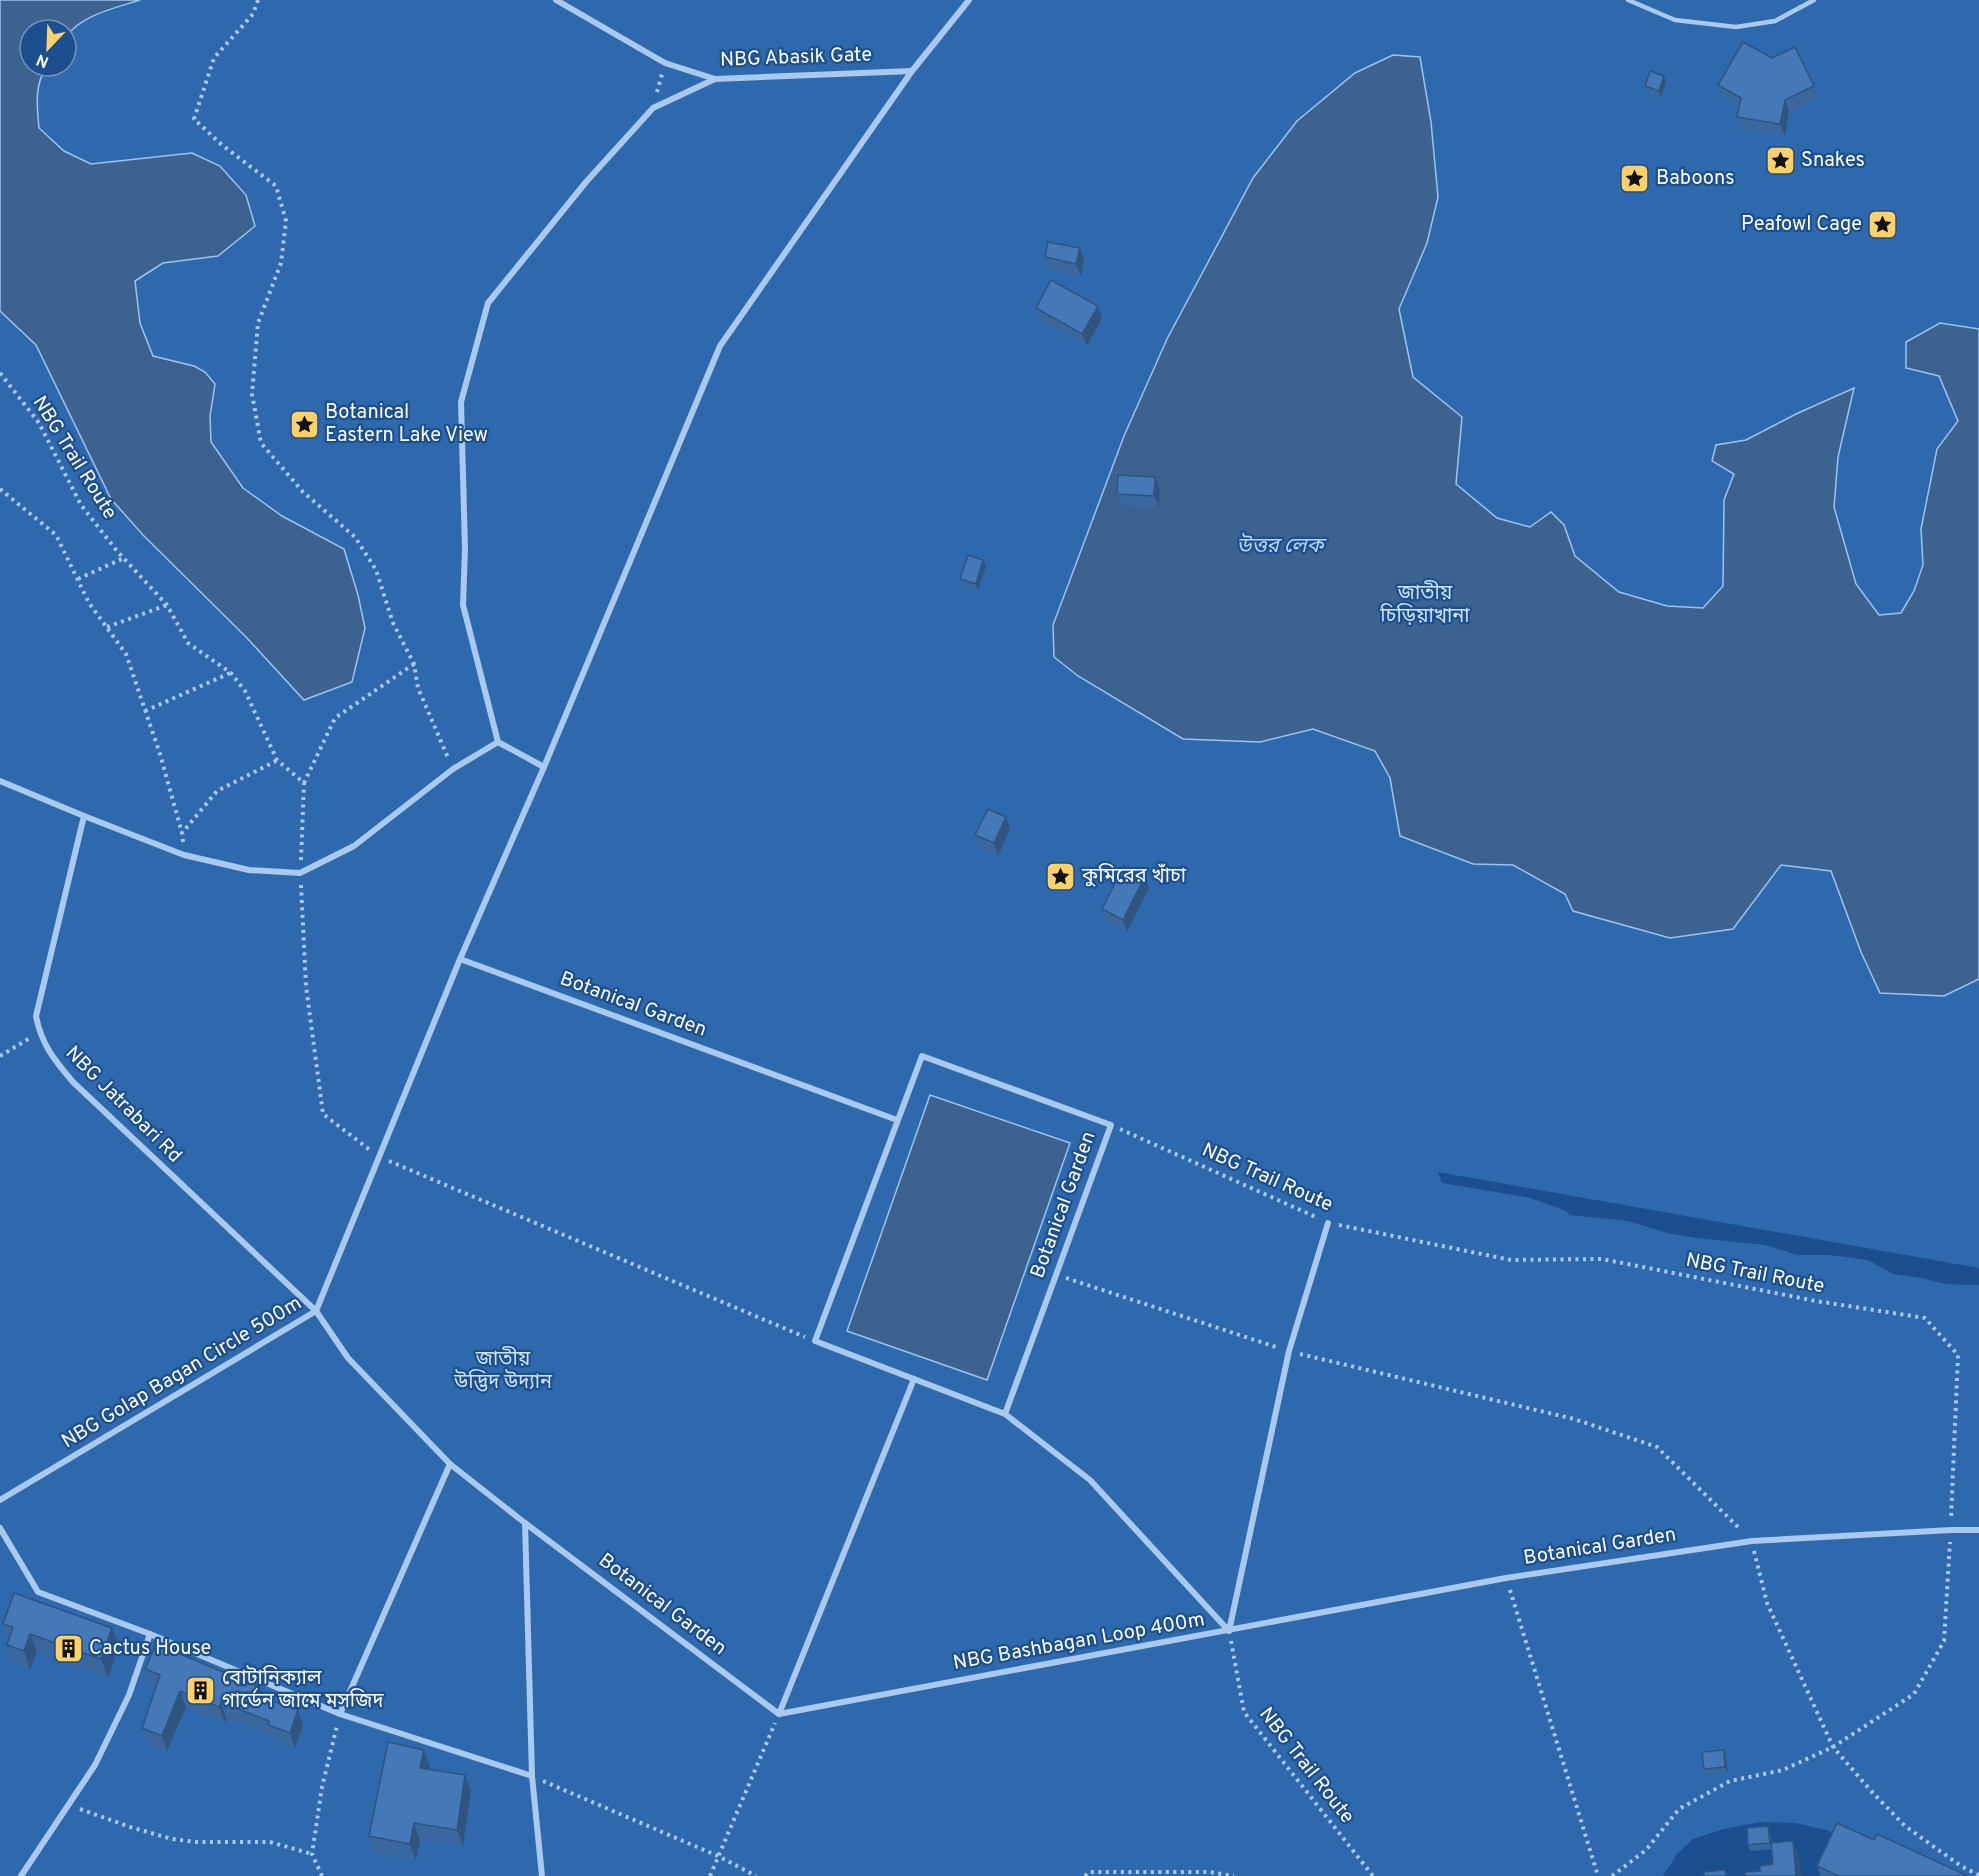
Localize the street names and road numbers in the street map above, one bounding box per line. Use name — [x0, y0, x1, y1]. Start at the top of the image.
street label: NBG Abasik Gate — [720, 42, 872, 74]
street label: NBG Trail Route — [26, 391, 122, 525]
street label: Botanical Garden — [556, 966, 710, 1044]
street label: NBG Jatrabari Rd — [59, 1041, 187, 1169]
street label: Botanical Garden — [1025, 1128, 1103, 1282]
street label: NBG Trail Route — [1197, 1137, 1337, 1219]
street label: NBG Trail Route — [1683, 1248, 1827, 1300]
street label: NBG Golap Bagan Circle 500m — [57, 1291, 307, 1455]
street label: Botanical Garden — [1522, 1522, 1678, 1572]
street label: Botanical Garden — [593, 1548, 731, 1662]
street label: NBG Bashbagan Loop 400m — [951, 1607, 1207, 1677]
street label: NBG Trail Route — [1252, 1703, 1360, 1829]

